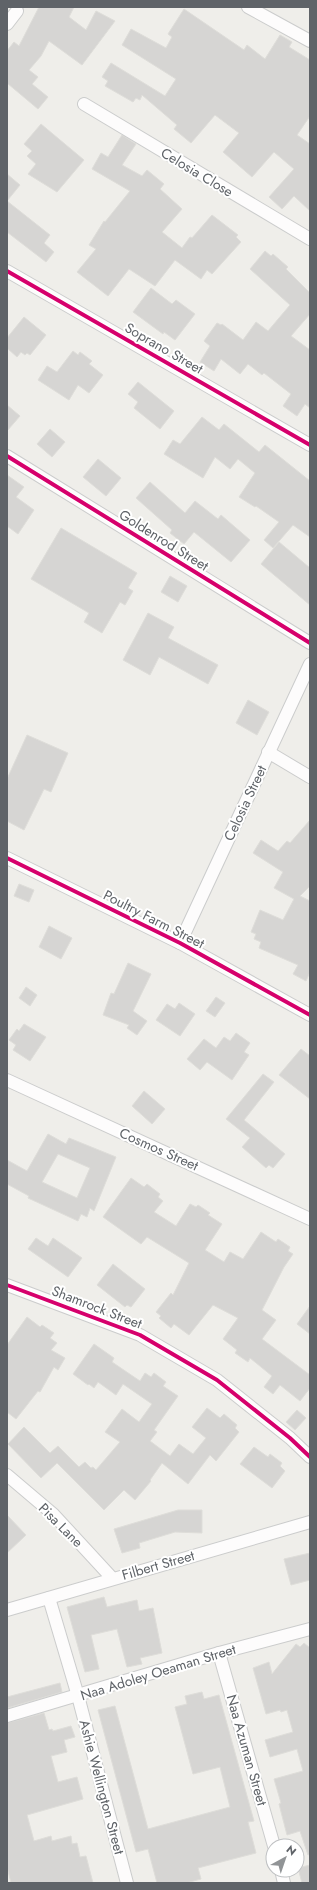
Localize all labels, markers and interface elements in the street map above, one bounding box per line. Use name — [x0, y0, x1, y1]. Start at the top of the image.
street label: Celosia Close — [157, 143, 237, 201]
street label: Soprano Street — [121, 317, 207, 379]
street label: Goldenrod Street — [115, 504, 213, 576]
street label: Celosia Street — [219, 761, 272, 844]
street label: Poultry Farm Street — [100, 885, 209, 953]
street label: Cosmos Street — [116, 1123, 202, 1176]
street label: Shamrock Street — [49, 1281, 146, 1334]
street label: Pisa Lane — [34, 1498, 88, 1552]
street label: Filbert Street — [119, 1545, 197, 1585]
street label: Naa Adoley Oeaman Street — [78, 1639, 239, 1705]
street label: Naa Azuman Street — [222, 1692, 273, 1809]
street label: Ashie Wellington Street — [74, 1717, 130, 1857]
north arrow — [265, 1838, 305, 1878]
text: N — [283, 1841, 300, 1859]

